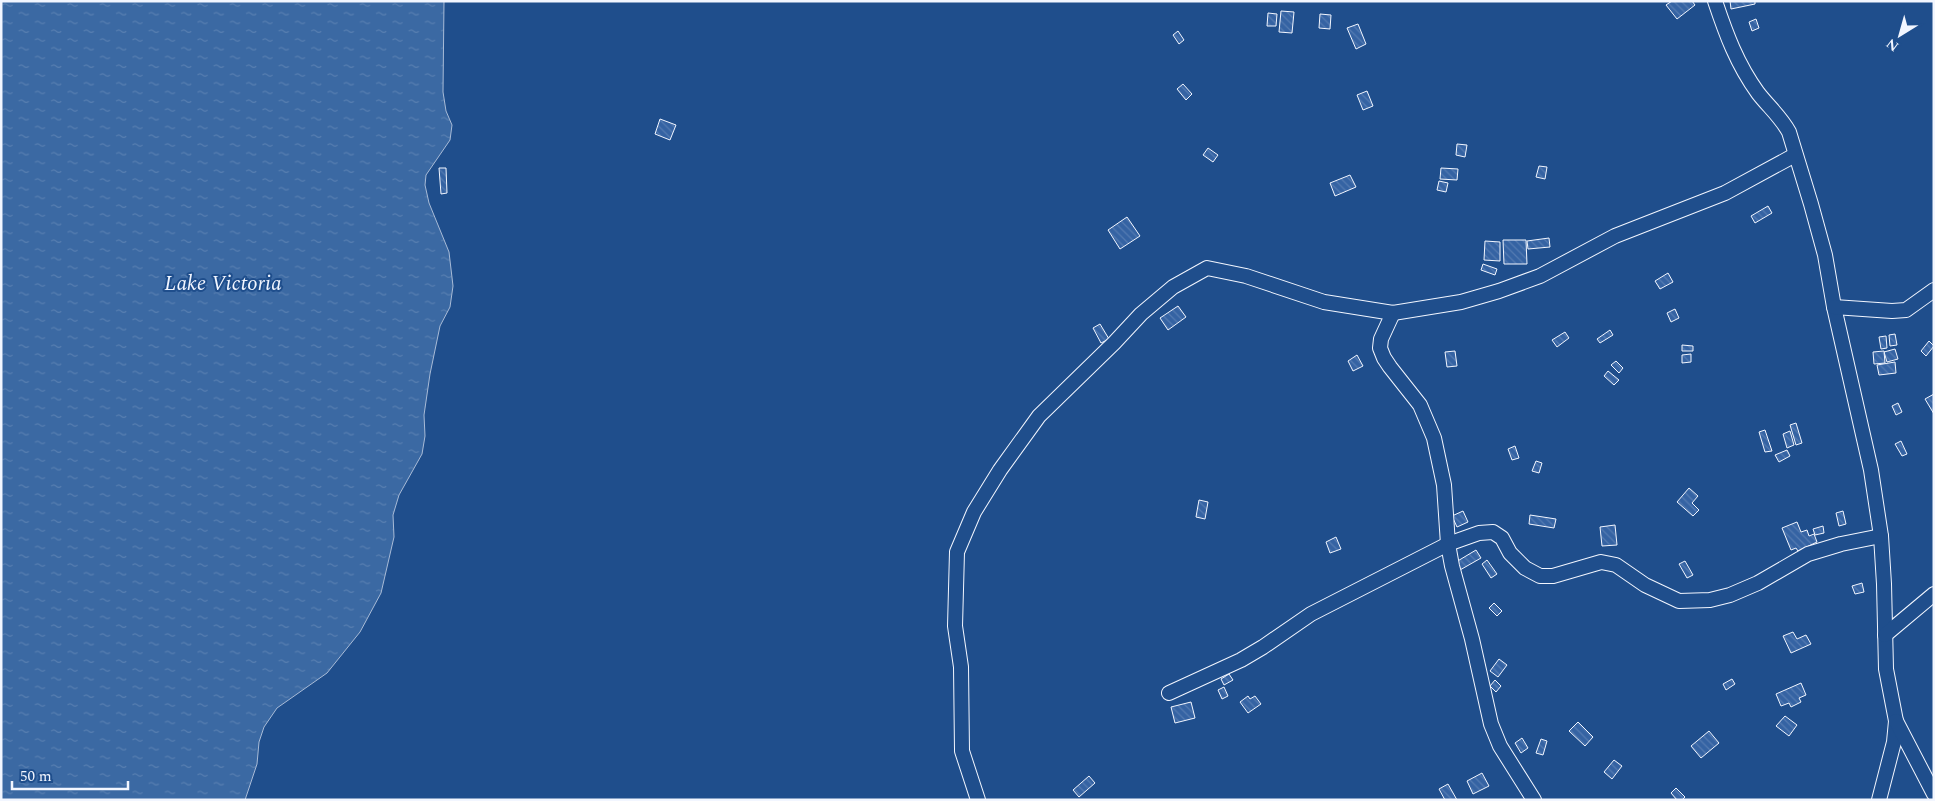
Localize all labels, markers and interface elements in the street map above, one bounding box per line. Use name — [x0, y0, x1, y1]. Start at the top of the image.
north arrow — [1875, 10, 1925, 60]
text: N — [1882, 33, 1903, 57]
water label: Lake Victoria — [164, 268, 282, 300]
scale bar — [12, 758, 129, 790]
text: 50 m — [20, 765, 52, 788]

